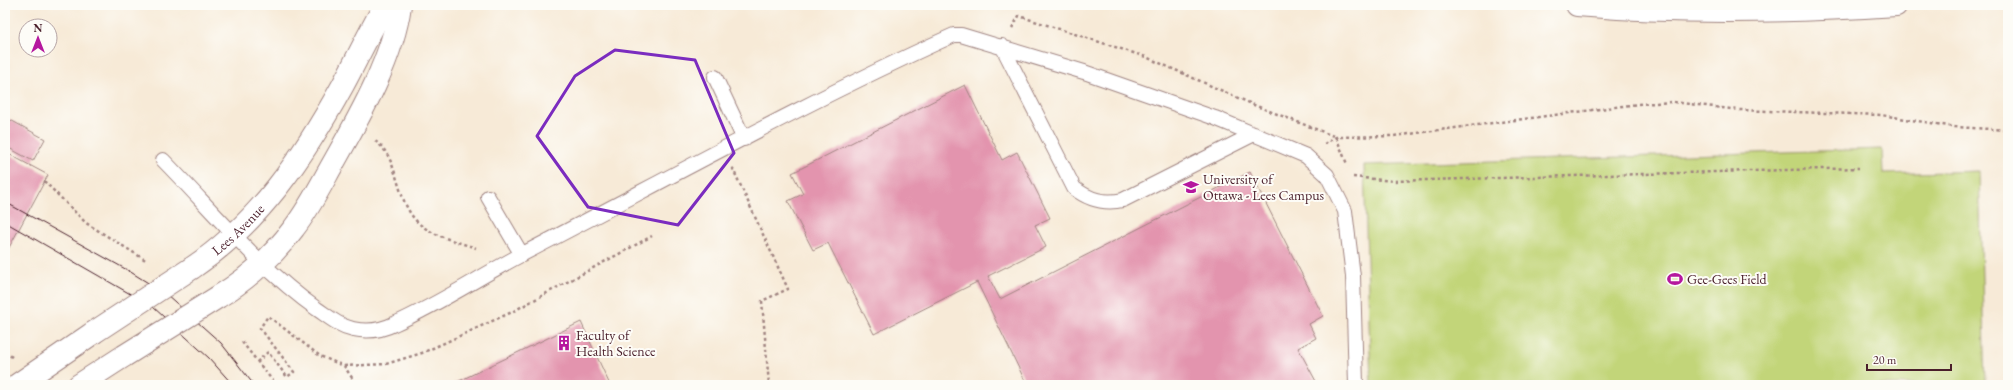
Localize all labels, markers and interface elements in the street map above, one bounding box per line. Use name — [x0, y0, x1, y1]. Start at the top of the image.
north arrow — [18, 18, 58, 58]
text: N — [34, 21, 43, 35]
place label: University of Ottawa - Lees Campus — [1203, 170, 1325, 204]
school or university icon: University of Ottawa - Lees Campus — [1182, 178, 1200, 196]
street label: Lees Avenue — [208, 200, 269, 259]
sports icon: Gee-Gees Field — [1666, 270, 1684, 288]
place label: Gee-Gees Field — [1687, 270, 1768, 288]
place label: Faculty of Health Science — [576, 326, 656, 360]
building icon: Faculty of Health Science — [555, 334, 573, 352]
scale bar — [1867, 346, 1951, 372]
text: 20 m — [1873, 352, 1897, 368]

